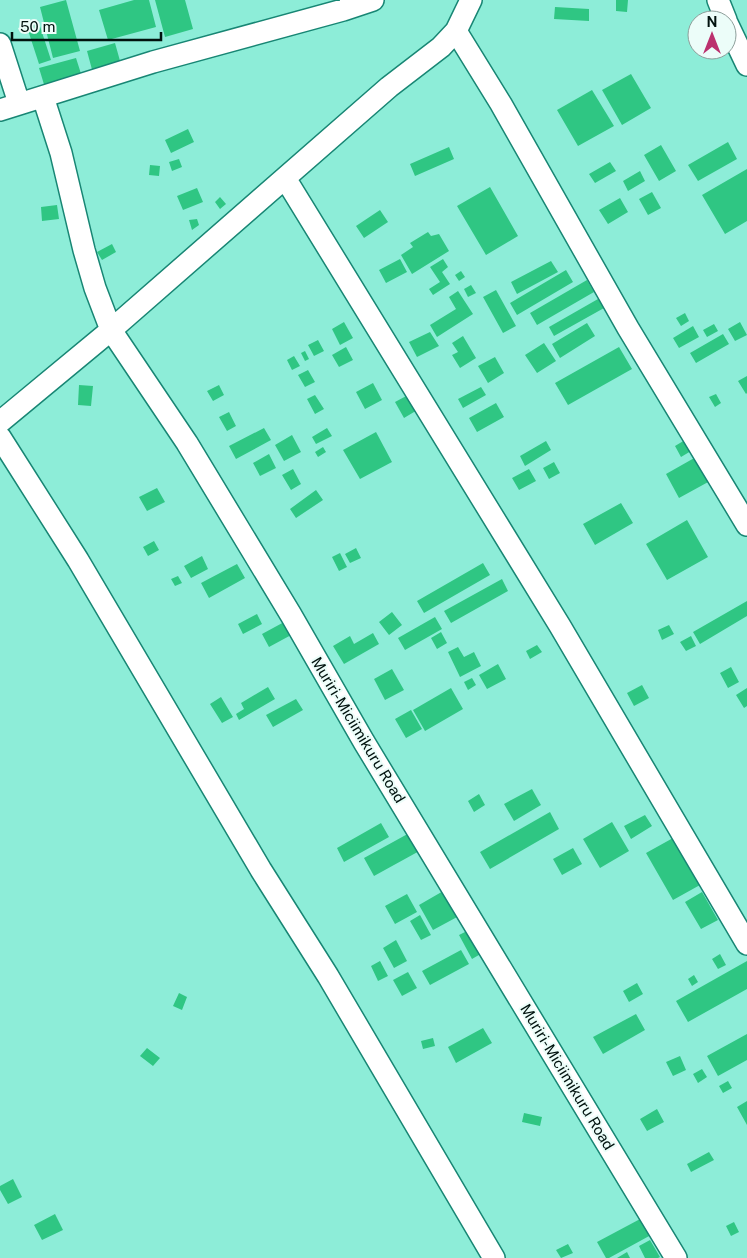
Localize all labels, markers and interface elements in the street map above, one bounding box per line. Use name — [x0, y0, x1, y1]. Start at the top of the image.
scale bar — [12, 10, 161, 42]
north arrow — [687, 10, 737, 60]
text: N — [707, 14, 717, 30]
text: 50 m — [20, 18, 55, 35]
street label: Muriri-Miciimikuru Road — [308, 654, 409, 806]
street label: Muriri-Miciimikuru Road — [517, 1001, 618, 1153]

